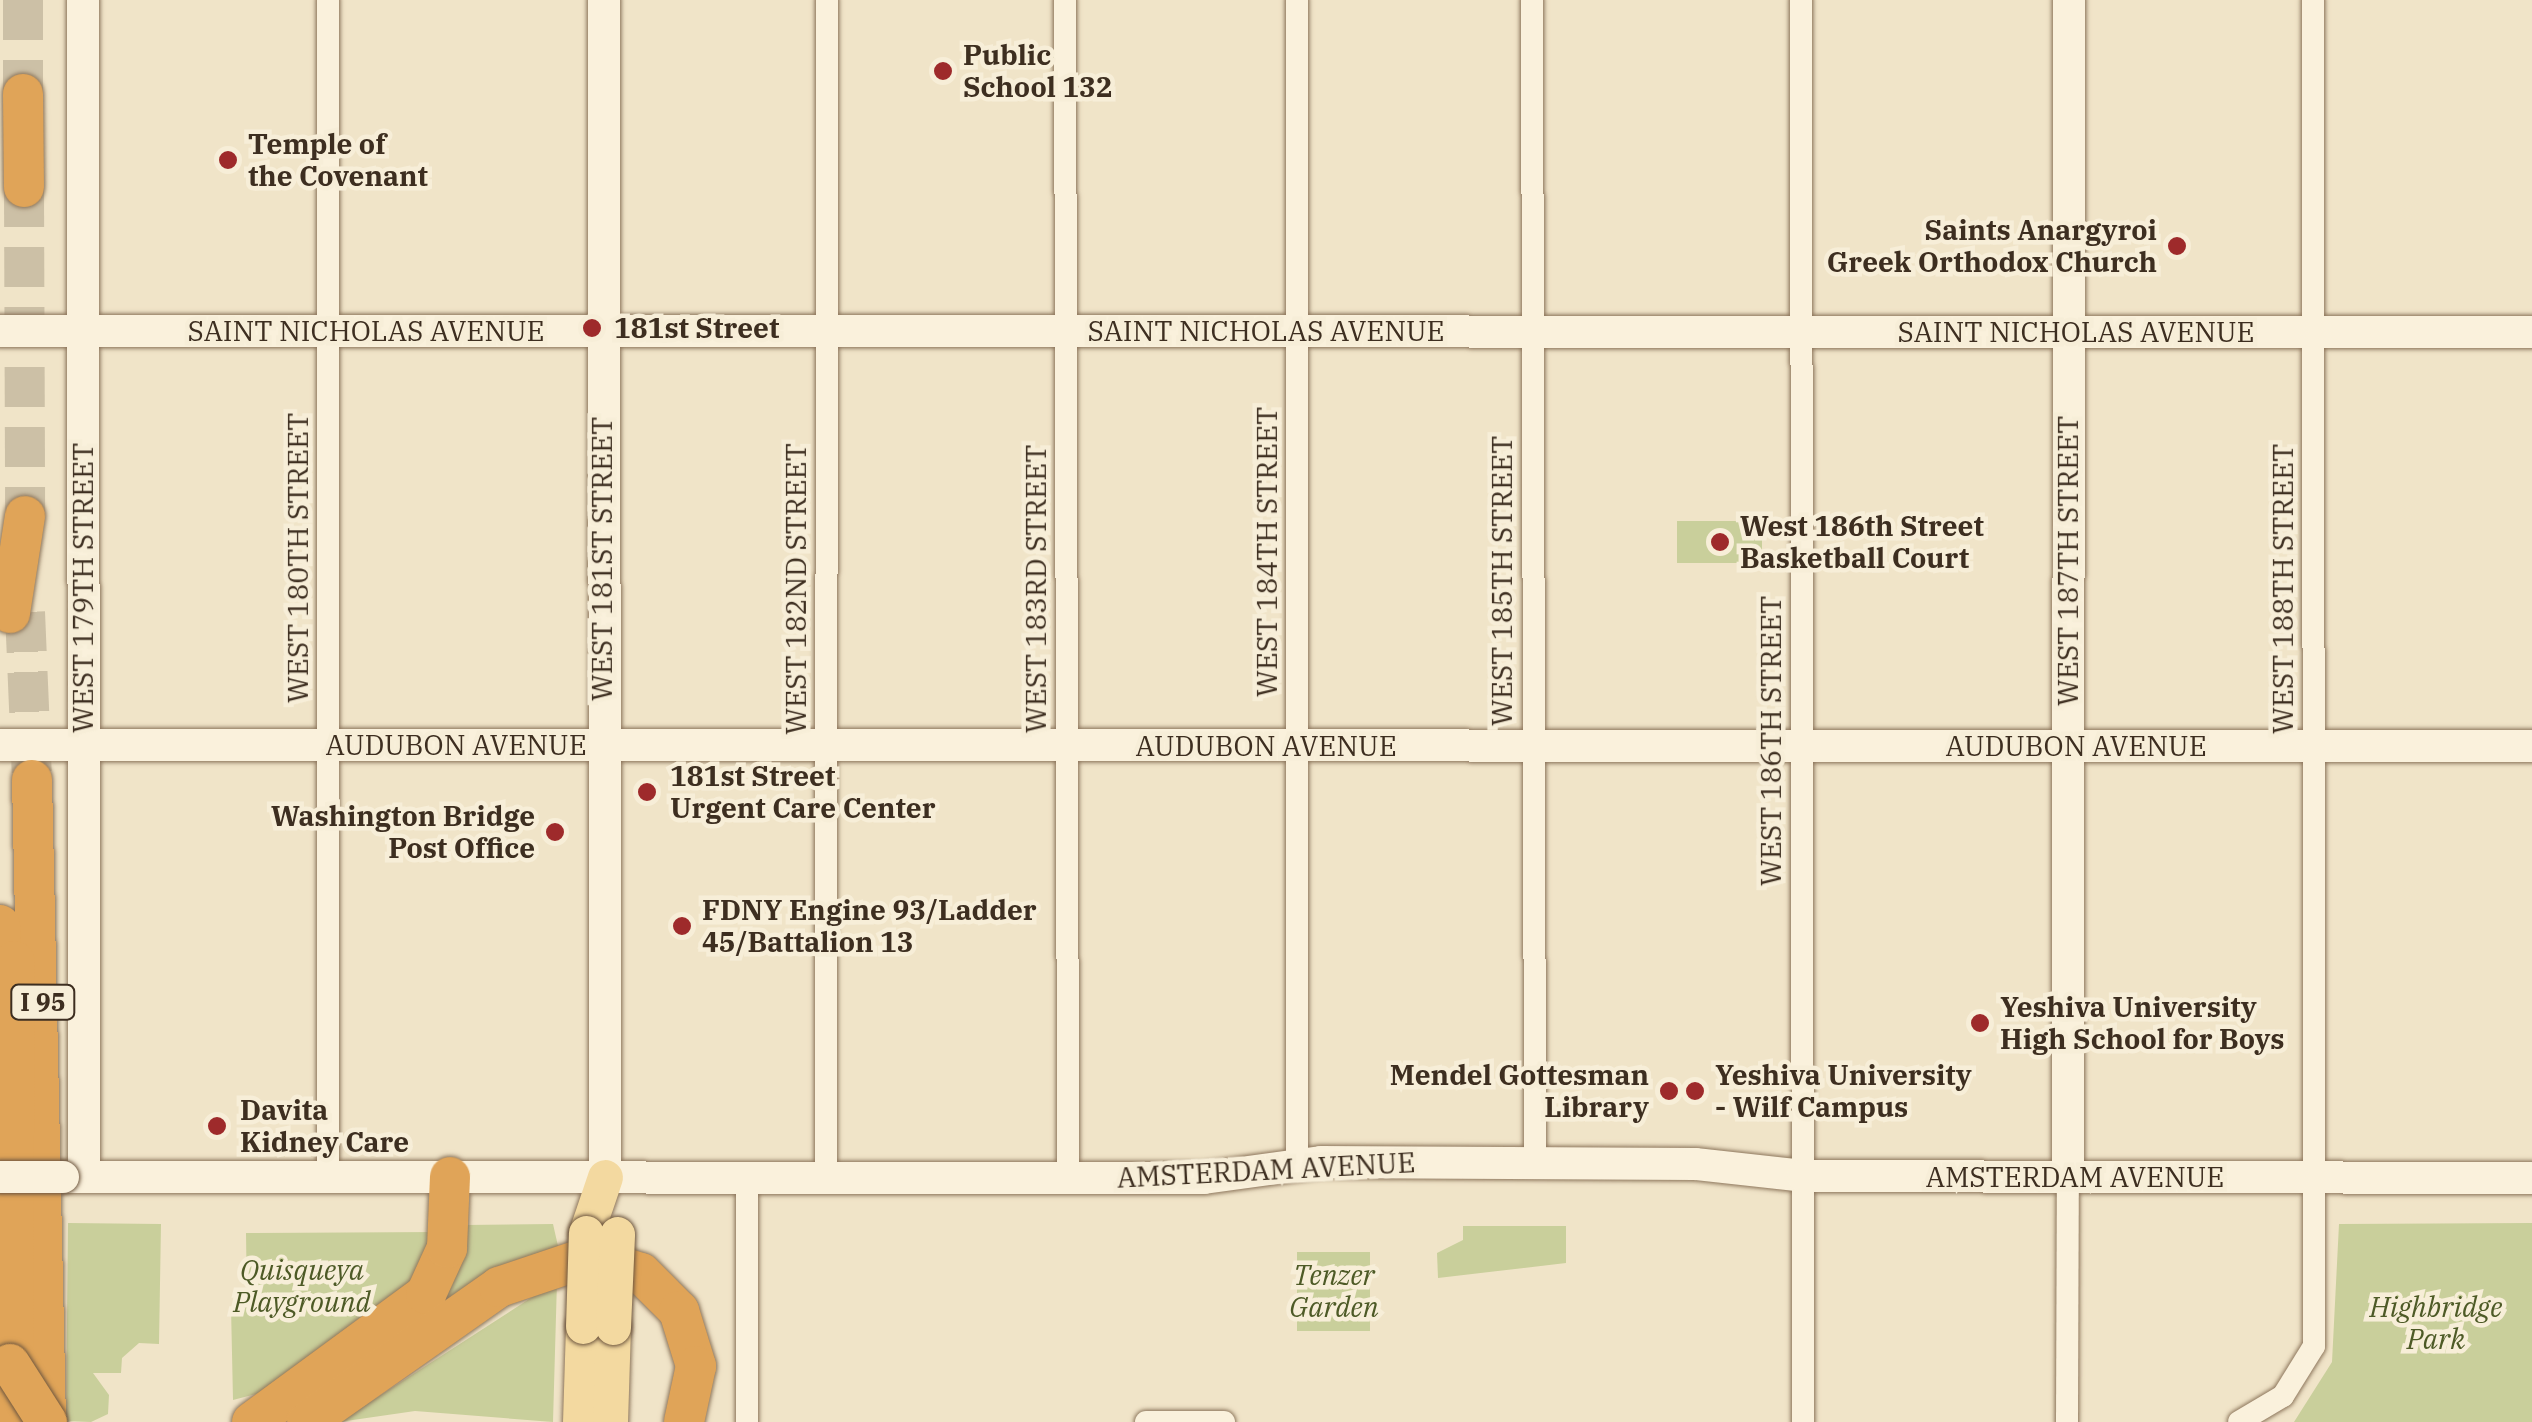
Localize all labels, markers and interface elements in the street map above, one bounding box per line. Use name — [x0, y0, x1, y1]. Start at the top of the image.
place label: Public School 132 — [963, 38, 1113, 104]
marker: Public School 132 — [932, 60, 954, 82]
place label: Temple of the Covenant — [248, 127, 428, 193]
marker: Temple of the Covenant — [217, 149, 239, 171]
place label: Saints Anargyroi Greek Orthodox Church — [1827, 213, 2157, 279]
marker: Saints Anargyroi Greek Orthodox Church — [2166, 235, 2188, 257]
place label: 181st Street — [614, 311, 779, 345]
street label: SAINT NICHOLAS AVENUE — [187, 314, 545, 348]
street label: SAINT NICHOLAS AVENUE — [1087, 314, 1445, 348]
marker: 181st Street — [579, 315, 605, 341]
street label: SAINT NICHOLAS AVENUE — [1897, 315, 2255, 349]
street label: WEST 184TH STREET — [1250, 407, 1284, 697]
street label: WEST 180TH STREET — [281, 413, 315, 703]
street label: WEST 187TH STREET — [2051, 416, 2085, 706]
street label: WEST 181ST STREET — [585, 417, 619, 701]
street label: WEST 185TH STREET — [1485, 436, 1519, 726]
street label: WEST 179TH STREET — [66, 443, 100, 733]
street label: WEST 182ND STREET — [779, 443, 813, 735]
street label: WEST 188TH STREET — [2266, 444, 2300, 734]
street label: WEST 183RD STREET — [1019, 445, 1053, 733]
place label: West 186th Street Basketball Court — [1740, 509, 1984, 575]
marker: West 186th Street Basketball Court — [1709, 531, 1731, 553]
street label: WEST 186TH STREET — [1754, 596, 1788, 886]
street label: AUDUBON AVENUE — [325, 728, 587, 762]
street label: AUDUBON AVENUE — [1135, 729, 1397, 763]
street label: AUDUBON AVENUE — [1945, 729, 2207, 763]
place label: 181st Street Urgent Care Center — [670, 759, 936, 825]
marker: 181st Street Urgent Care Center — [634, 779, 660, 805]
place label: Washington Bridge Post Office — [271, 799, 535, 865]
marker: Washington Bridge Post Office — [544, 821, 566, 843]
place label: FDNY Engine 93/Ladder 45/Battalion 13 — [702, 893, 1037, 959]
marker: FDNY Engine 93/Ladder 45/Battalion 13 — [671, 915, 693, 937]
road number: I 95 — [8, 982, 78, 1022]
place label: Yeshiva University High School for Boys — [2000, 990, 2285, 1056]
marker: Yeshiva University High School for Boys — [1969, 1012, 1991, 1034]
place label: Mendel Gottesman Library — [1390, 1058, 1649, 1124]
place label: Yeshiva University - Wilf Campus — [1715, 1058, 1972, 1124]
marker: Mendel Gottesman Library — [1658, 1080, 1680, 1102]
marker: Yeshiva University - Wilf Campus — [1684, 1080, 1706, 1102]
place label: Davita Kidney Care — [240, 1093, 409, 1159]
marker: Davita Kidney Care — [204, 1113, 230, 1139]
street label: AMSTERDAM AVENUE — [1116, 1145, 1416, 1195]
street label: AMSTERDAM AVENUE — [1926, 1160, 2224, 1194]
park label: Quisqueya Playground — [233, 1253, 371, 1319]
park label: Tenzer Garden — [1289, 1258, 1379, 1324]
park label: Highbridge Park — [2370, 1290, 2502, 1356]

